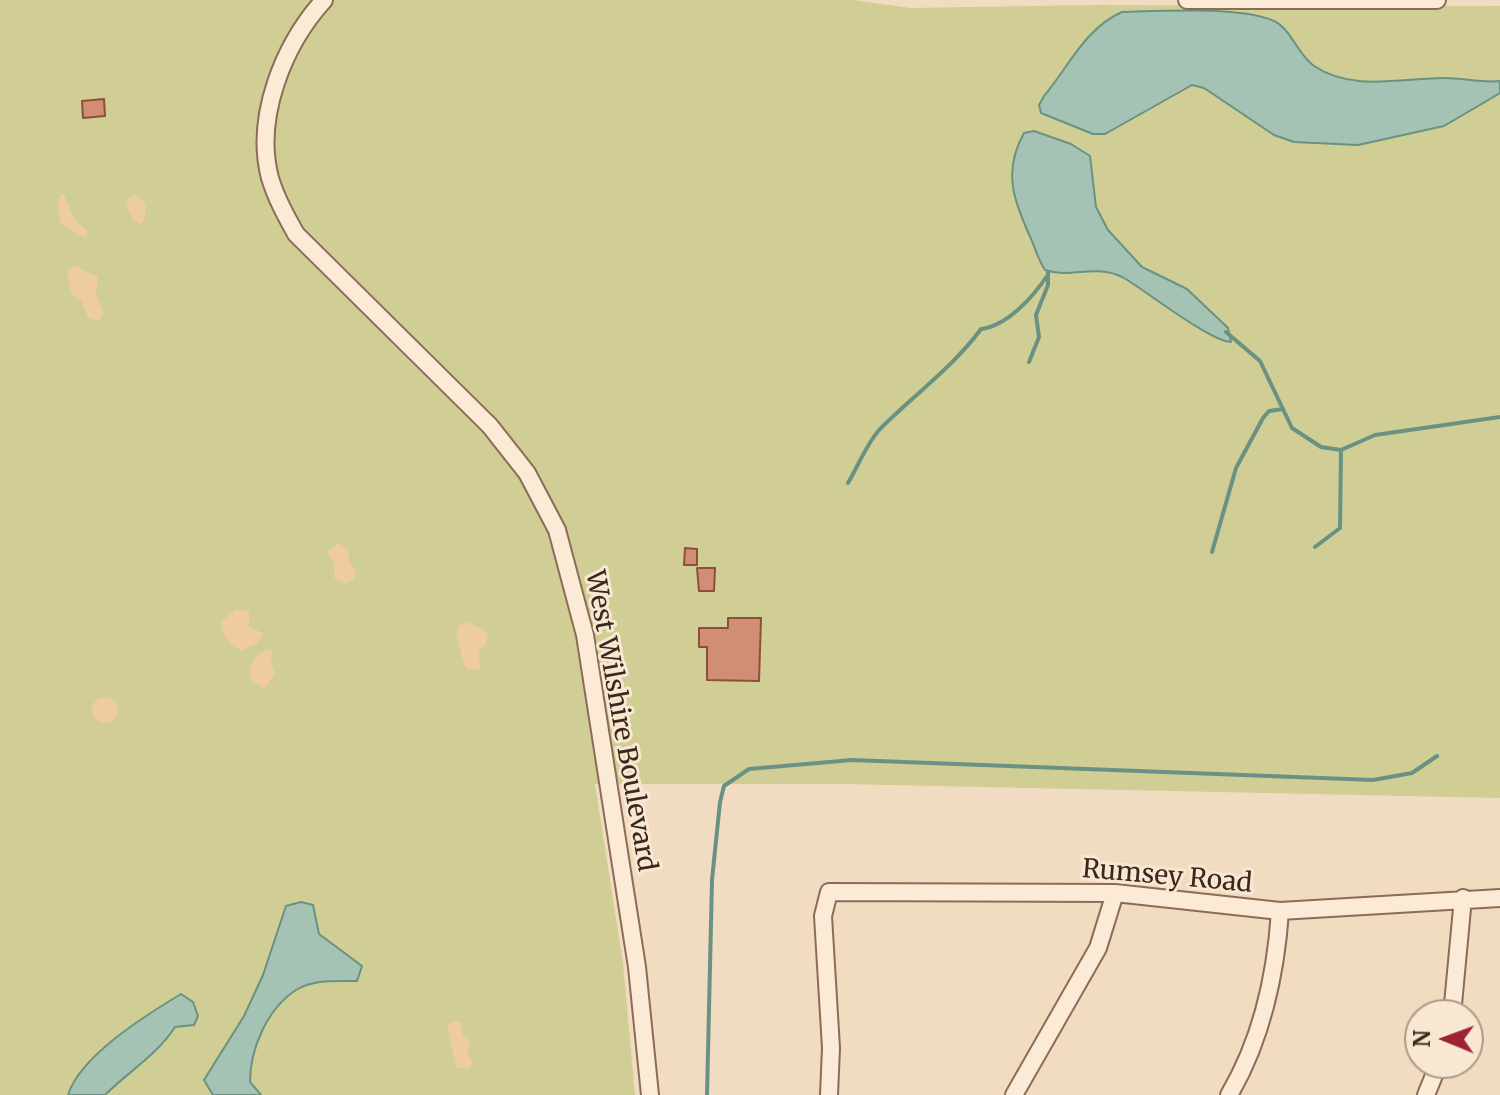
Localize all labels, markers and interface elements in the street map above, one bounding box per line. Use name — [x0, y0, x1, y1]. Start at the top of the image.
street label: West Wilshire Boulevard — [578, 568, 662, 874]
street label: Rumsey Road — [1081, 854, 1253, 900]
north arrow — [1404, 999, 1484, 1079]
text: N — [1408, 1030, 1436, 1048]

